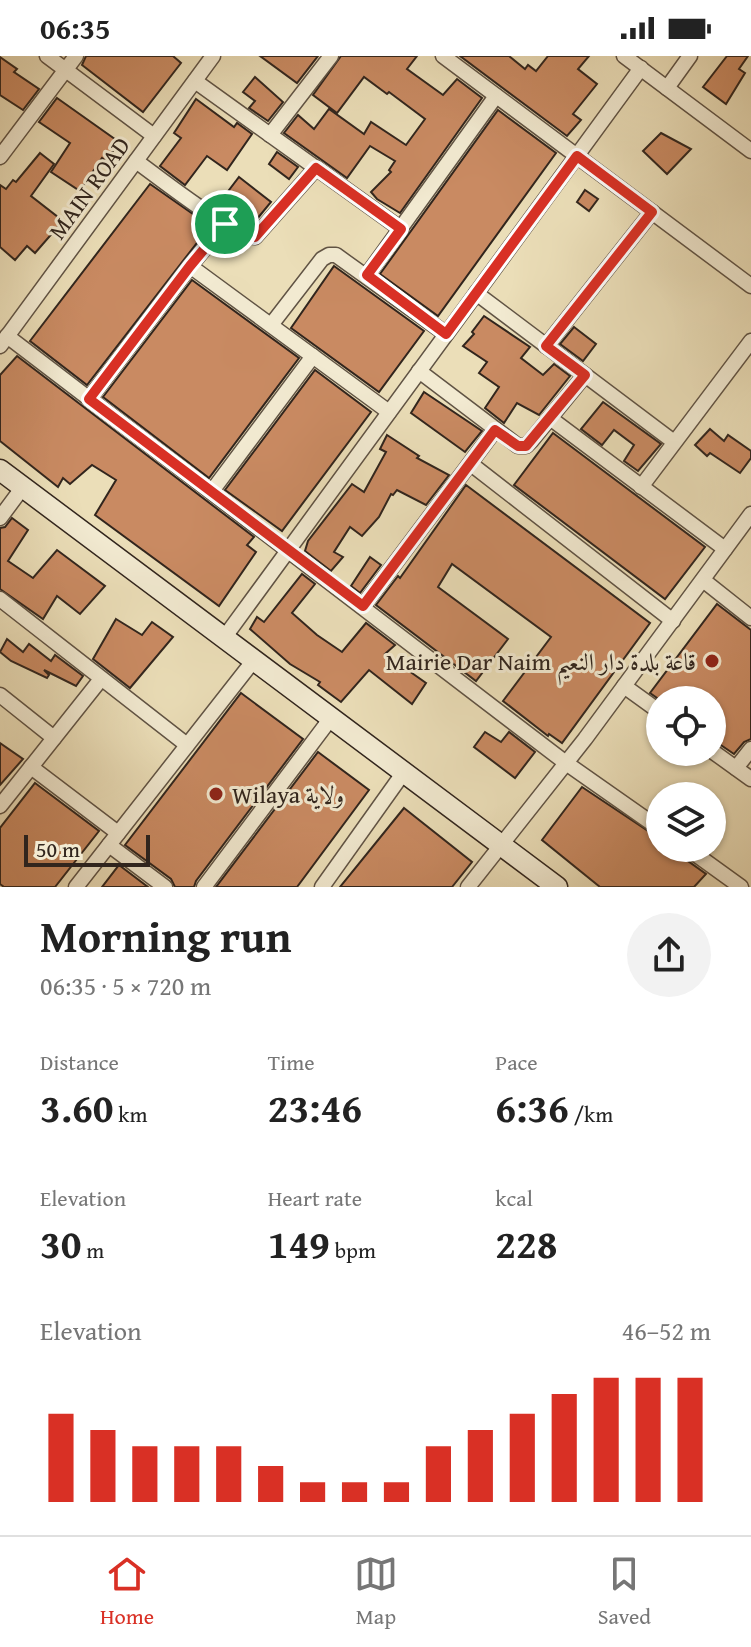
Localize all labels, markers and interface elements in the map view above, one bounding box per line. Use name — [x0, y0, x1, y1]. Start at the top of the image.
text: 06:35 — [40, 6, 111, 50]
street label: MAIN ROAD — [40, 129, 138, 247]
pin — [191, 190, 259, 258]
icon: arrive — [203, 202, 247, 246]
place label: Mairie Dar Naim قاعة بلدة دار النعيم — [386, 644, 696, 686]
marker: Mairie Dar Naim قاعة بلدة دار النعيم — [703, 652, 721, 670]
map controls — [646, 686, 726, 862]
button: locate — [646, 686, 726, 766]
place label: Wilaya ولاية — [232, 777, 344, 812]
button: layers — [646, 782, 726, 862]
marker: Wilaya ولاية — [207, 785, 225, 803]
scale bar — [24, 831, 150, 867]
text: 50 m — [36, 833, 80, 865]
text: Morning run — [40, 904, 291, 968]
button: share — [627, 913, 711, 997]
text: 06:35 · 5 × 720 m — [40, 966, 211, 1005]
text: Distance — [40, 1046, 119, 1078]
text: Time — [268, 1046, 314, 1078]
text: Pace — [495, 1046, 538, 1078]
text: 3.60 — [40, 1078, 113, 1137]
text: 23:46 — [268, 1078, 362, 1137]
text: 6:36 — [495, 1078, 569, 1137]
text: km — [113, 1098, 147, 1130]
text: /km — [569, 1098, 613, 1130]
text: Elevation — [40, 1182, 126, 1214]
text: Heart rate — [268, 1182, 362, 1214]
text: kcal — [495, 1182, 533, 1214]
text: 30 — [40, 1214, 81, 1273]
text: 149 — [268, 1214, 330, 1273]
text: 228 — [495, 1214, 558, 1273]
text: m — [81, 1234, 104, 1266]
text: bpm — [330, 1234, 376, 1266]
text: Elevation — [40, 1311, 142, 1350]
text: 46–52 m — [622, 1311, 711, 1350]
tab: Home — [100, 1552, 154, 1632]
tab: Map — [354, 1552, 398, 1632]
tab: Saved — [598, 1552, 651, 1632]

